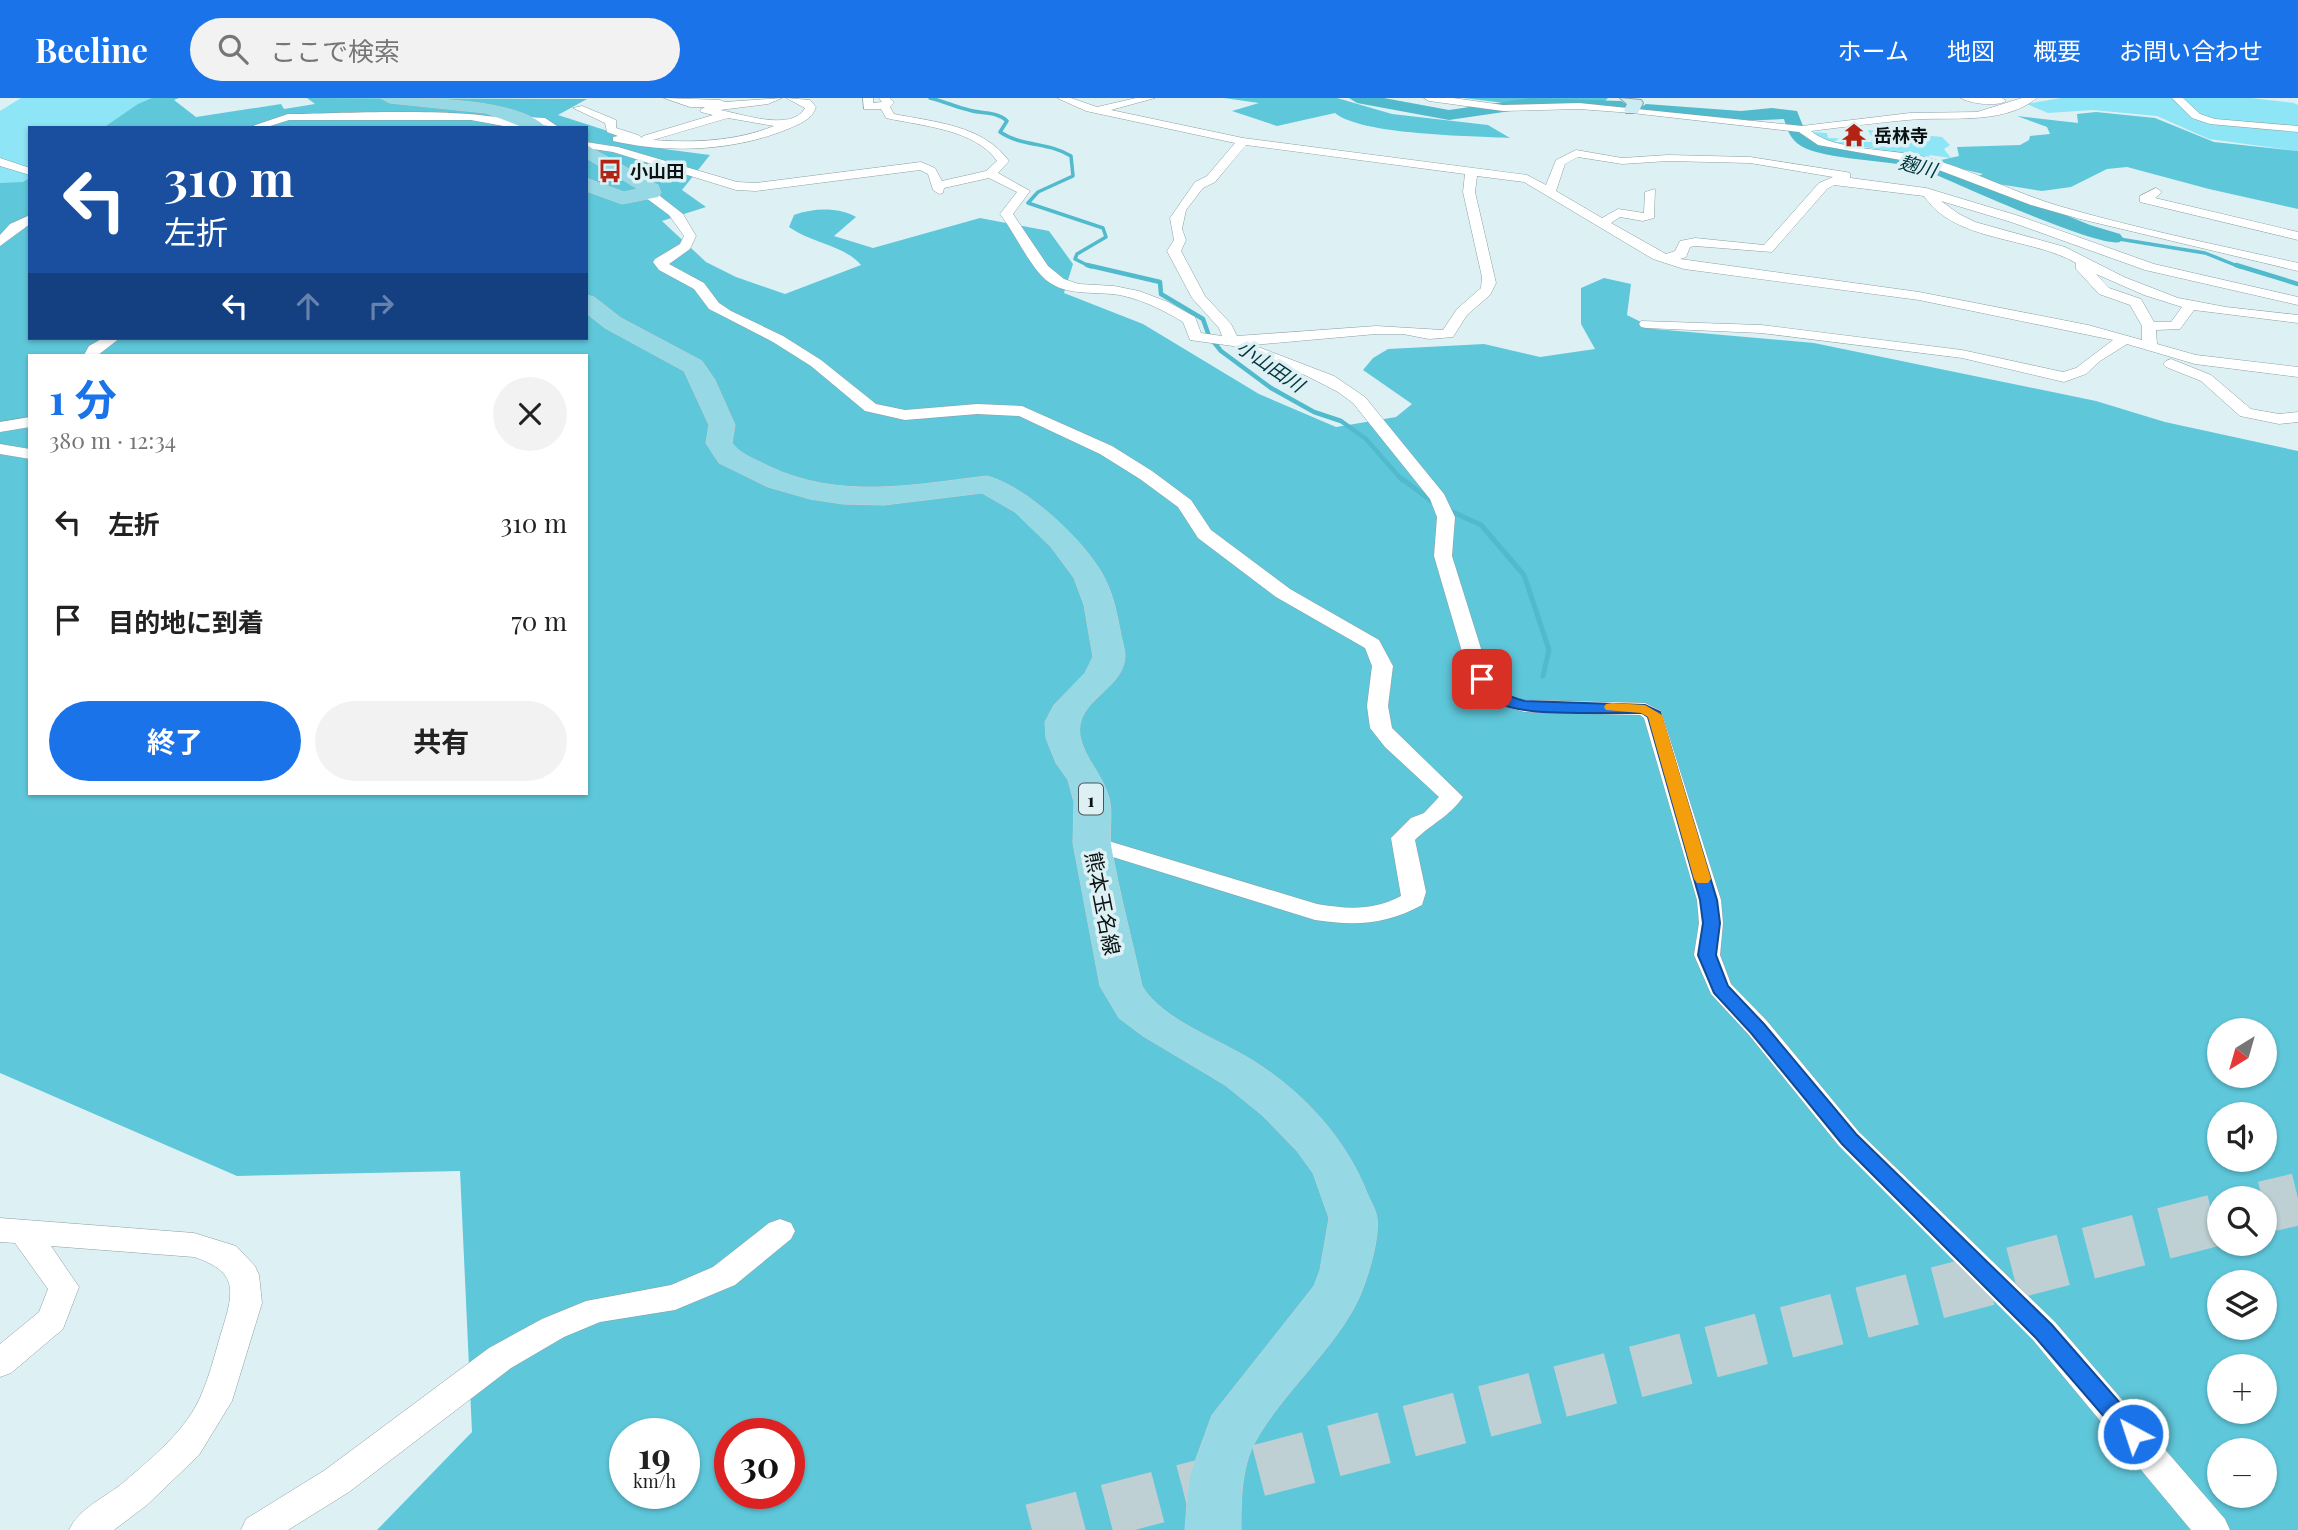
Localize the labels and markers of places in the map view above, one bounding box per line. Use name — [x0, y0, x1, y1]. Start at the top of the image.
temple icon: 岳林寺 — [1840, 121, 1868, 149]
place label: 岳林寺 — [1874, 123, 1928, 147]
bus stop icon: 小山田 — [596, 157, 624, 185]
place label: 小山田 — [630, 159, 684, 183]
pin — [1452, 649, 1512, 709]

